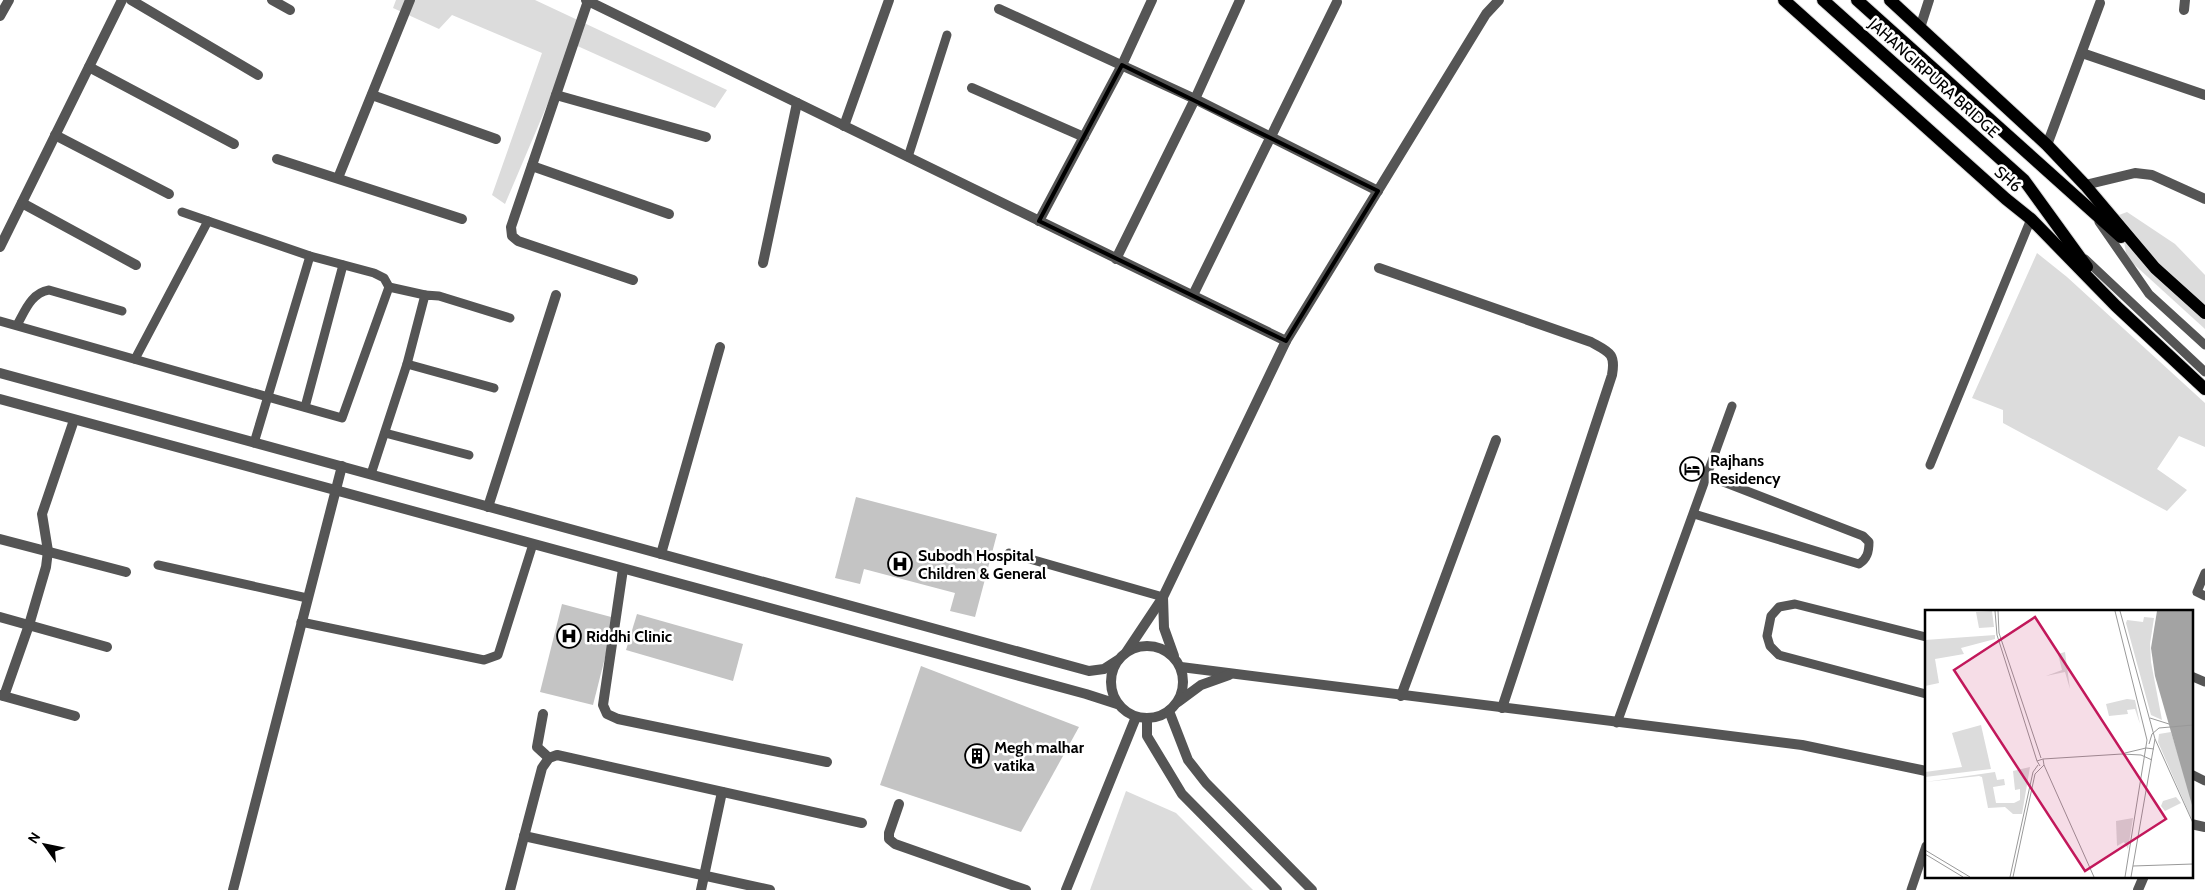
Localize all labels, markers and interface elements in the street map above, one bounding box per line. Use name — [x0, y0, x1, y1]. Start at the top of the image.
street label: JAHANGIRPURA BRIDGE — [1864, 14, 2003, 142]
street label: SH6 — [1991, 162, 2025, 196]
place label: Rajhans Residency — [1710, 451, 1781, 488]
hotel icon: Rajhans Residency — [1679, 456, 1705, 482]
place label: Subodh Hospital Children & General — [918, 546, 1046, 583]
hospital icon: Subodh Hospital Children & General — [887, 551, 913, 577]
inset map — [1925, 610, 2192, 878]
hospital icon: Riddhi Clinic — [556, 623, 582, 649]
place label: Riddhi Clinic — [586, 627, 672, 646]
place label: Megh malhar vatika — [994, 738, 1085, 775]
building icon: Megh malhar vatika — [964, 743, 990, 769]
north arrow — [20, 820, 70, 870]
text: N — [24, 829, 44, 847]

